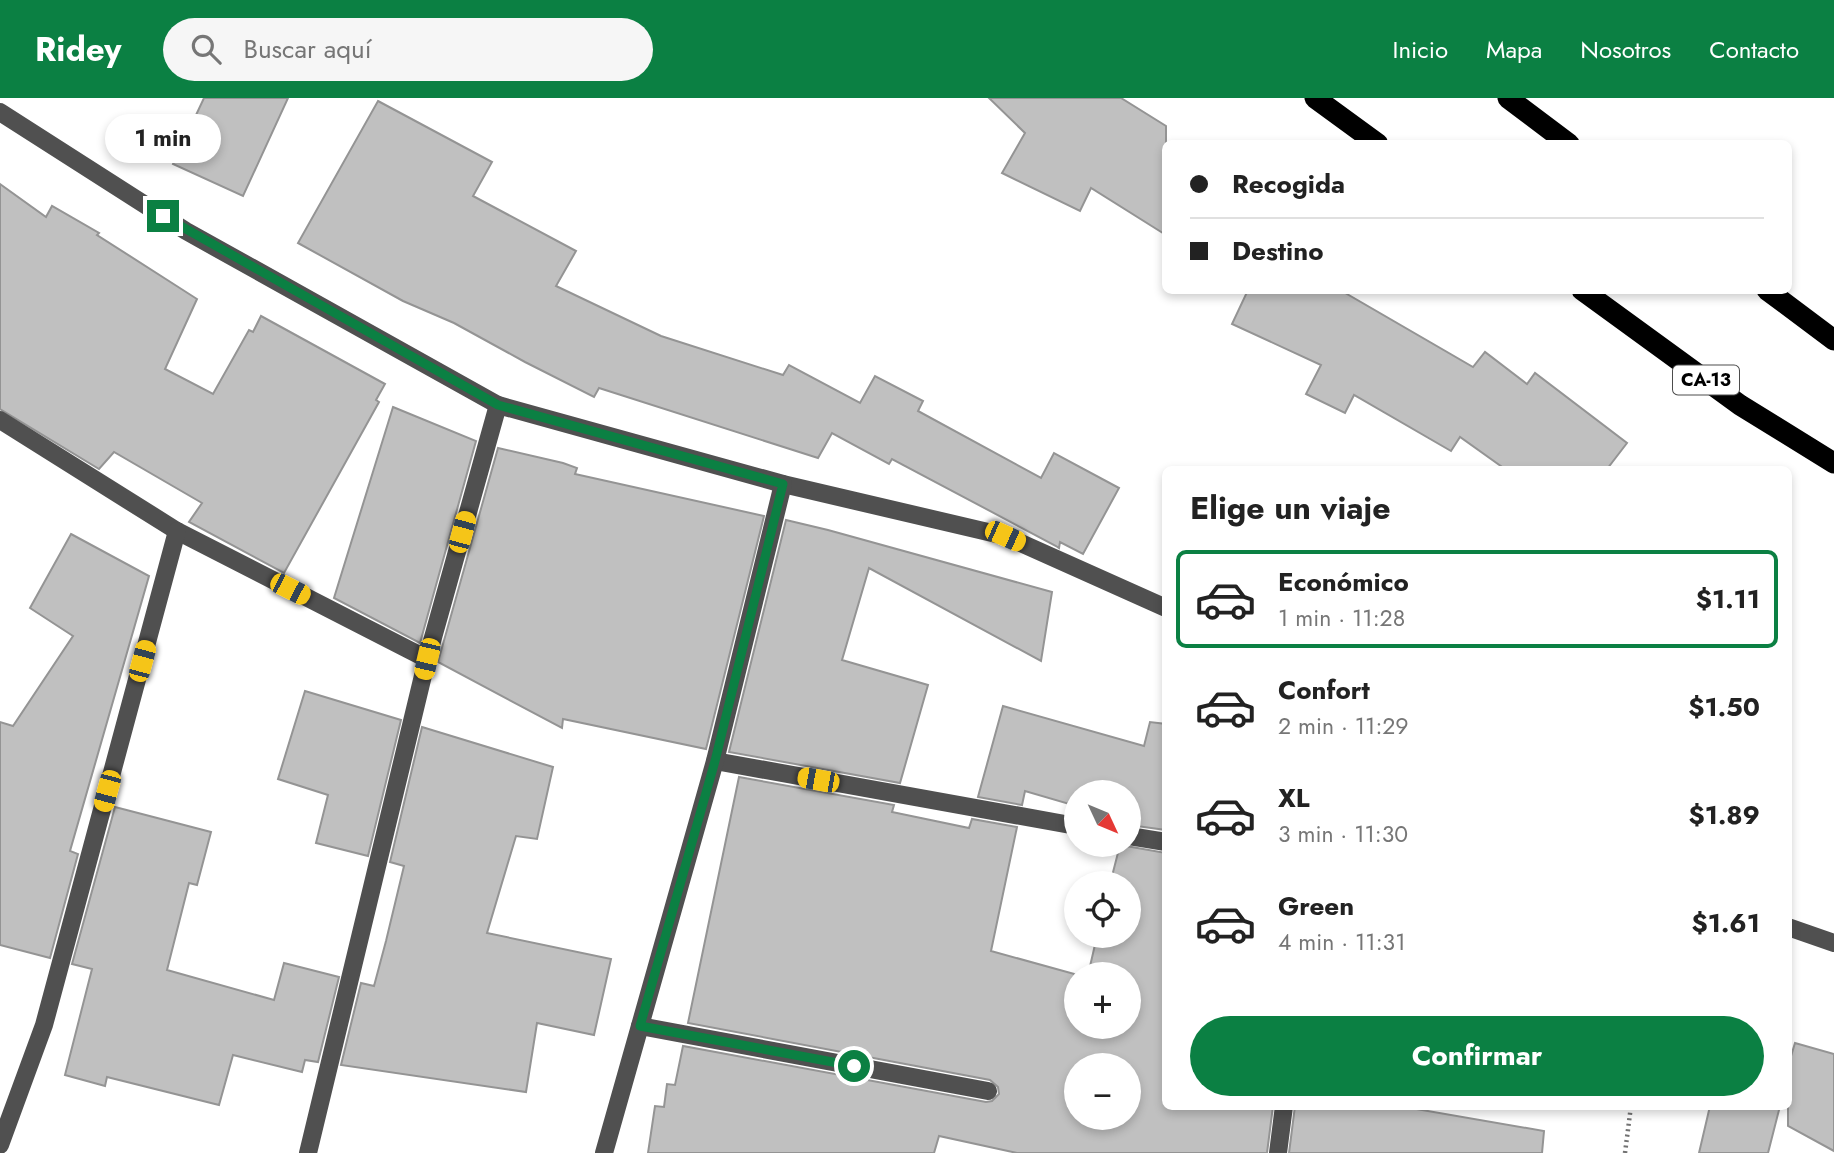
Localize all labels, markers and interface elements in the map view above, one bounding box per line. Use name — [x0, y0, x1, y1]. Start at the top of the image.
search box — [163, 18, 653, 81]
text: Ridey — [35, 26, 121, 73]
icon: search — [187, 30, 225, 68]
text: Buscar aquí — [243, 30, 371, 68]
text: Inicio — [1393, 32, 1448, 67]
text: Mapa — [1486, 32, 1542, 67]
text: Nosotros — [1580, 32, 1671, 67]
text: Contacto — [1709, 32, 1799, 67]
callout: 1 min — [105, 115, 221, 164]
text: 1 min — [134, 121, 192, 155]
text: Recogida — [1232, 165, 1345, 203]
route end — [147, 200, 179, 232]
text: Destino — [1232, 232, 1324, 270]
road number: CA-13 — [1673, 366, 1739, 394]
text: Elige un viaje — [1190, 485, 1391, 531]
car — [447, 509, 478, 555]
car — [982, 518, 1029, 554]
text: Económico — [1278, 563, 1409, 601]
icon: car — [1194, 568, 1257, 631]
car — [267, 570, 314, 608]
text: $1.11 — [1696, 580, 1760, 618]
text: 1 min · 11:28 — [1278, 601, 1405, 635]
car — [413, 636, 442, 682]
car — [127, 638, 158, 684]
text: Confort — [1278, 671, 1370, 709]
icon: car — [1194, 676, 1257, 739]
text: $1.50 — [1688, 688, 1760, 726]
text: 2 min · 11:29 — [1278, 709, 1409, 743]
car — [796, 766, 841, 794]
car — [92, 768, 123, 814]
text: XL — [1278, 779, 1310, 817]
north arrow — [1064, 780, 1141, 858]
map controls — [1064, 780, 1141, 1130]
icon: car — [1194, 784, 1257, 847]
text: $1.89 — [1689, 796, 1760, 834]
text: 3 min · 11:30 — [1278, 817, 1408, 851]
button: locate — [1064, 871, 1141, 948]
text: Green — [1278, 887, 1354, 925]
icon: car — [1194, 892, 1257, 955]
text: $1.61 — [1692, 904, 1760, 942]
text: 4 min · 11:31 — [1278, 925, 1406, 959]
button: + — [1064, 962, 1141, 1039]
button: Confirmar — [1190, 1016, 1764, 1096]
route start — [838, 1050, 870, 1082]
button: − — [1064, 1053, 1141, 1130]

